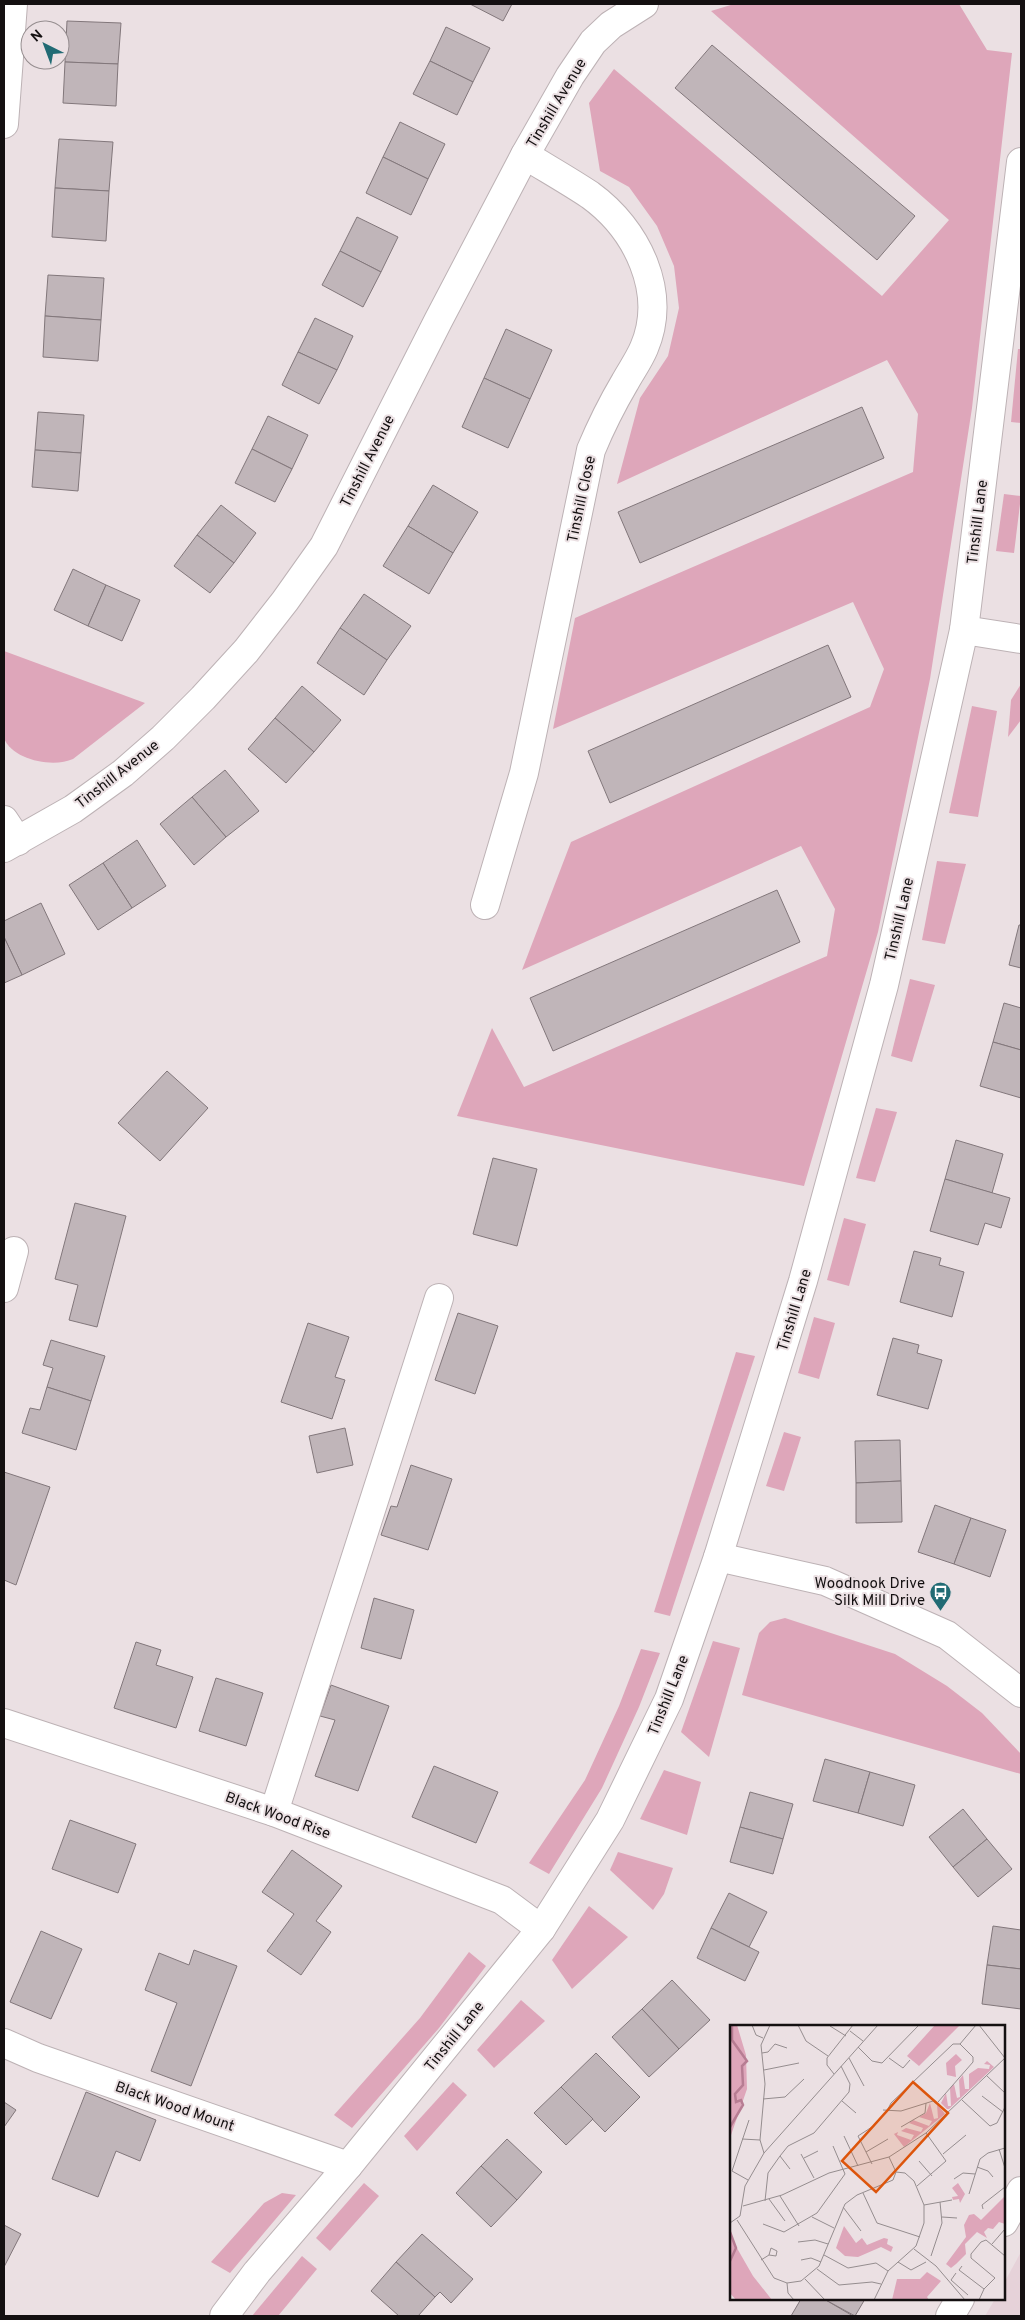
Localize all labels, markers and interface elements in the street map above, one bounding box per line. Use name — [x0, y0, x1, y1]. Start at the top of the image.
north arrow — [20, 20, 70, 70]
text: N — [28, 27, 47, 46]
street label: Tinshill Avenue — [523, 55, 591, 152]
street label: Tinshill Avenue — [337, 412, 400, 511]
street label: Tinshill Close — [564, 454, 601, 545]
street label: Tinshill Lane — [964, 479, 993, 565]
street label: Tinshill Avenue — [72, 737, 164, 814]
street label: Tinshill Lane — [882, 876, 919, 963]
street label: Tinshill Lane — [774, 1267, 817, 1354]
place label: Woodnook Drive Silk Mill Drive — [814, 1575, 925, 1611]
bus stop icon: Woodnook Drive Silk Mill Drive — [929, 1580, 953, 1611]
street label: Tinshill Lane — [645, 1653, 694, 1738]
street label: Black Wood Rise — [222, 1789, 333, 1844]
street label: Tinshill Lane — [421, 1998, 489, 2076]
inset map — [730, 2025, 1005, 2300]
street label: Black Wood Mount — [112, 2078, 237, 2137]

